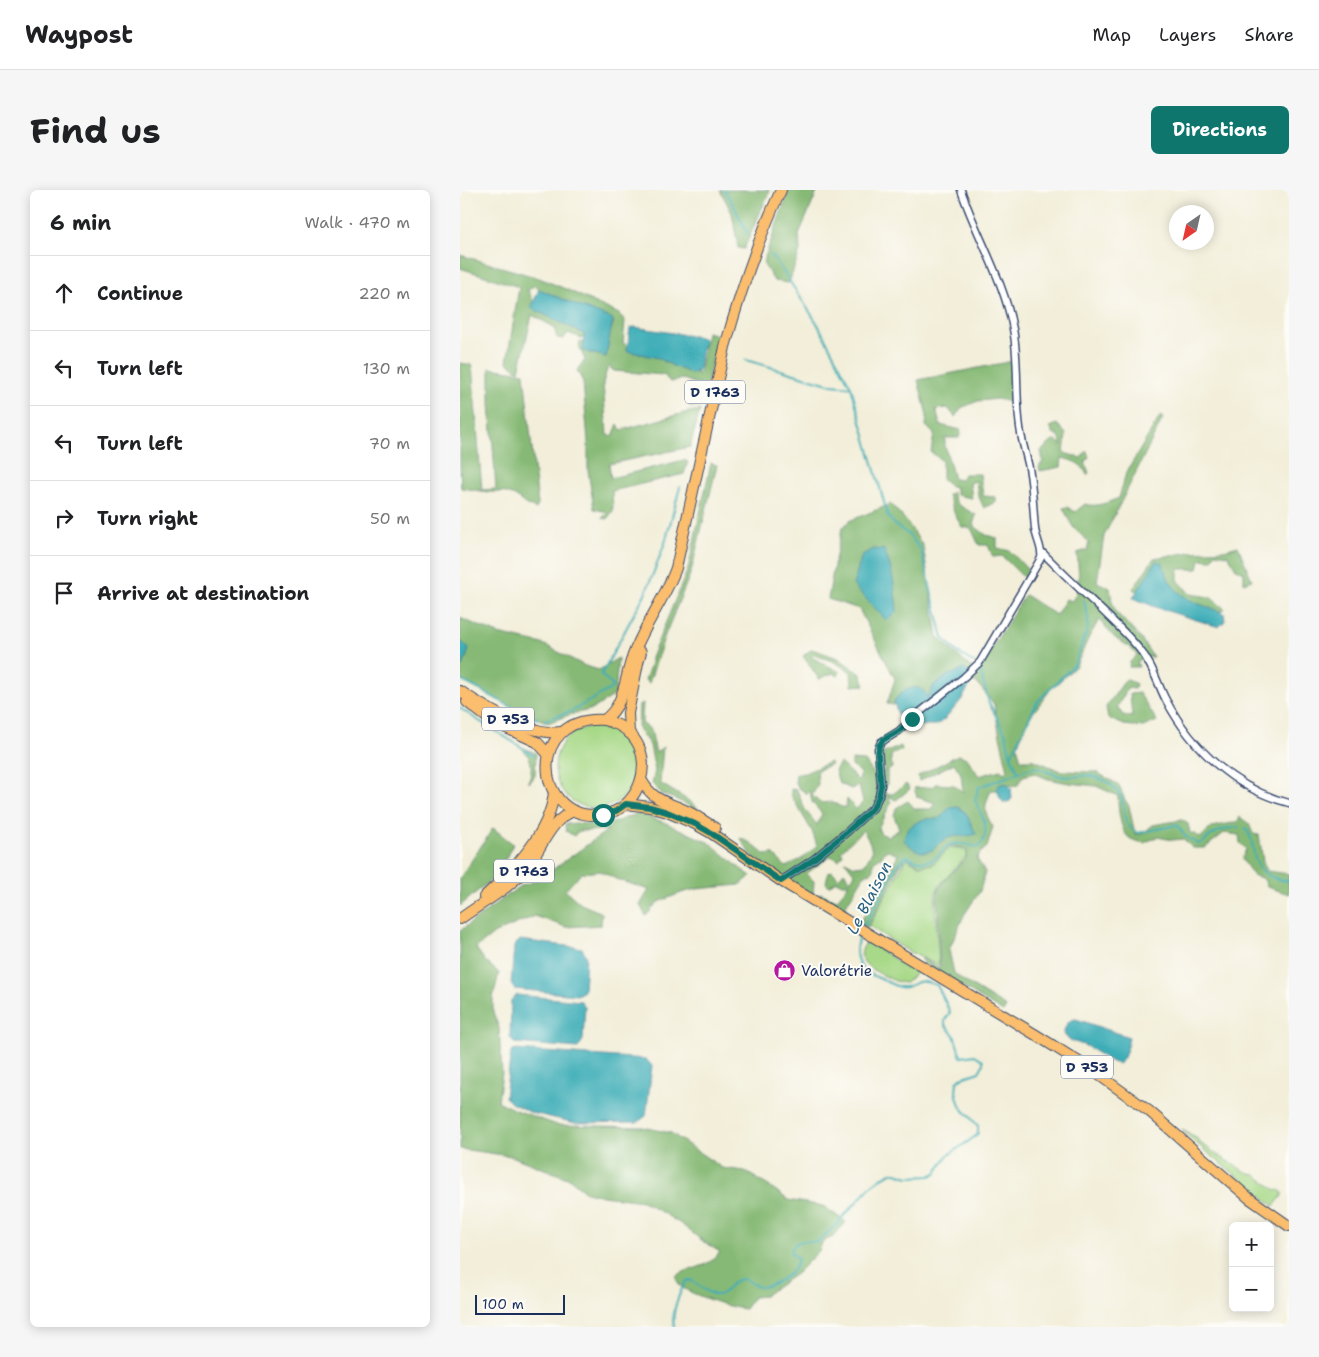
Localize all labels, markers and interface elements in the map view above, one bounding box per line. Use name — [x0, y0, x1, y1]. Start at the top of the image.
text: Waypost — [25, 19, 133, 51]
text: Map — [1093, 23, 1131, 47]
text: Layers — [1159, 23, 1216, 47]
text: Share — [1244, 23, 1294, 47]
button: Directions — [1151, 106, 1289, 154]
text: Find us — [30, 107, 161, 154]
north arrow — [1169, 205, 1214, 250]
text: 6 min — [50, 209, 111, 237]
text: Walk · 470 m — [305, 212, 410, 233]
icon: ahead — [50, 279, 78, 307]
text: Continue — [97, 281, 183, 306]
text: 220 m — [358, 283, 410, 304]
icon: left — [50, 354, 78, 382]
text: Turn left — [97, 356, 183, 381]
text: 130 m — [363, 358, 410, 379]
road number: D 1763 — [685, 380, 745, 403]
icon: left — [50, 429, 78, 457]
text: Turn left — [97, 431, 183, 456]
text: 70 m — [369, 433, 410, 454]
icon: right — [50, 504, 78, 532]
text: Turn right — [97, 506, 198, 531]
text: 50 m — [370, 508, 410, 529]
icon: arrive — [50, 579, 78, 607]
text: Arrive at destination — [97, 581, 309, 606]
road number: D 753 — [482, 708, 534, 730]
route end — [901, 708, 924, 731]
route start — [592, 804, 615, 827]
water label: Le Blaison — [842, 858, 896, 938]
road number: D 1763 — [494, 859, 554, 882]
shop icon: Valorétrie — [773, 959, 797, 983]
place label: Valorétrie — [801, 961, 872, 981]
road number: D 753 — [1061, 1056, 1113, 1079]
map controls — [1229, 1222, 1274, 1312]
button: + — [1229, 1222, 1274, 1267]
button: − — [1229, 1267, 1274, 1312]
scale bar — [475, 1292, 565, 1315]
text: 100 m — [482, 1295, 524, 1313]

